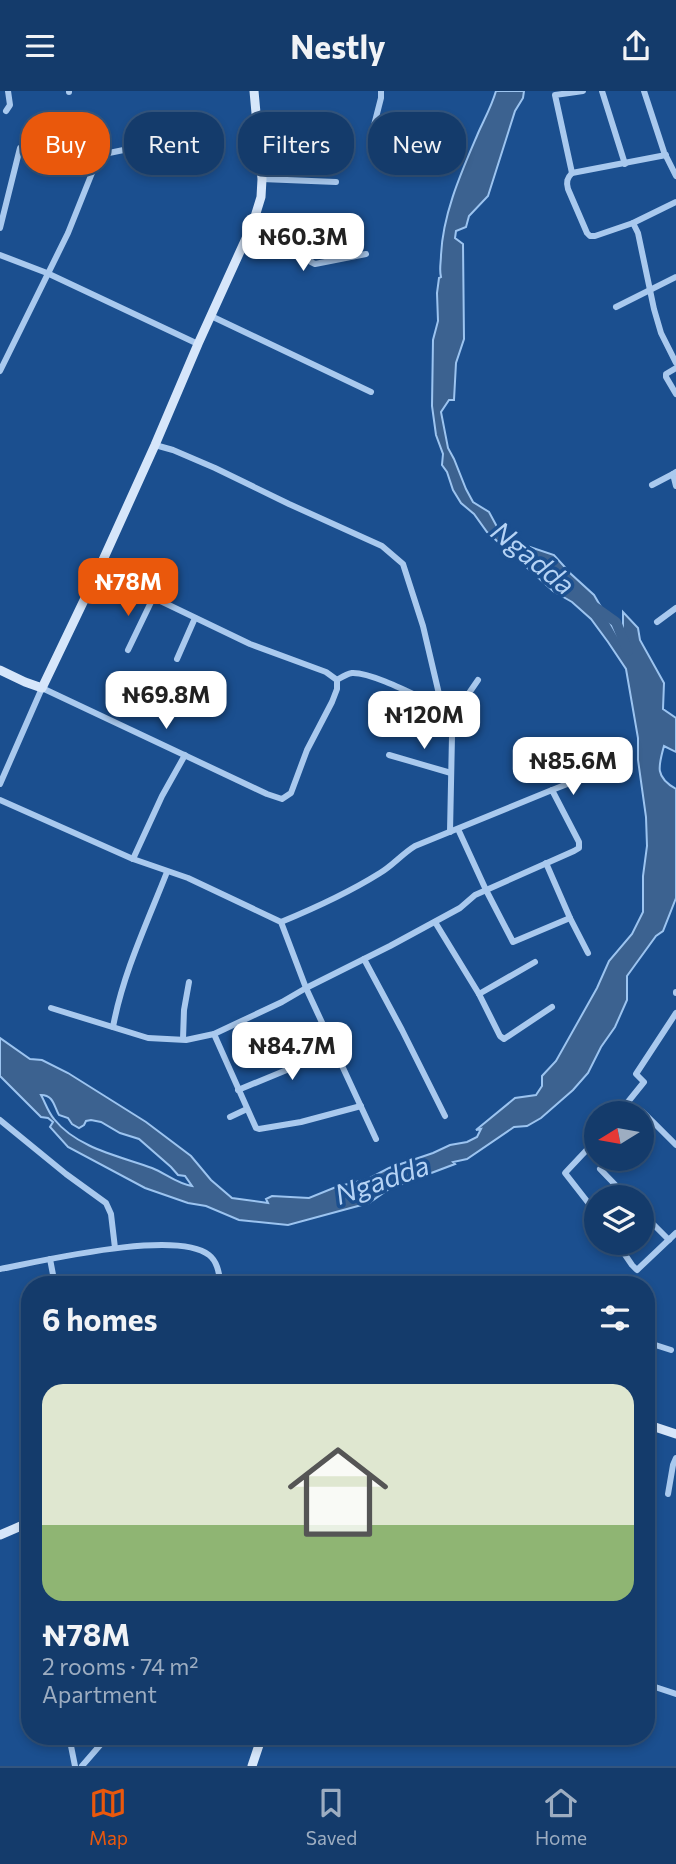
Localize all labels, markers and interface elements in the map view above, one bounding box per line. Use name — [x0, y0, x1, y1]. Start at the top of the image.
text: Nestly — [290, 26, 386, 66]
icon: menu — [21, 27, 59, 65]
icon: share — [617, 27, 655, 65]
chip: Buy — [21, 112, 110, 175]
chip: Rent — [124, 112, 224, 175]
chip: Filters — [238, 112, 354, 175]
chip: New — [368, 112, 466, 175]
pin: ₦60.3M — [246, 213, 360, 273]
text: ₦60.3M — [258, 222, 348, 250]
water label: Ngadda — [485, 513, 582, 601]
pin: ₦78M — [87, 559, 169, 618]
text: ₦78M — [94, 567, 162, 595]
pin: ₦69.8M — [109, 671, 223, 731]
text: ₦69.8M — [122, 680, 210, 708]
pin: ₦120M — [375, 691, 473, 751]
text: ₦120M — [384, 700, 464, 728]
pin: ₦85.6M — [516, 737, 630, 797]
text: ₦85.6M — [529, 746, 617, 774]
pin: ₦84.7M — [235, 1023, 349, 1082]
text: ₦84.7M — [248, 1031, 336, 1059]
north arrow — [584, 1101, 654, 1171]
map controls — [584, 1101, 654, 1255]
water label: Ngadda — [330, 1147, 433, 1211]
button: layers — [584, 1185, 654, 1255]
icon: filters — [596, 1299, 634, 1337]
text: 6 homes — [42, 1300, 157, 1337]
icon: home — [275, 1429, 401, 1555]
text: ₦78M — [42, 1615, 130, 1652]
text: 2 rooms · 74 m² — [42, 1652, 198, 1680]
text: Apartment — [42, 1680, 157, 1708]
tab: Map — [89, 1784, 128, 1849]
tab: Saved — [306, 1784, 357, 1849]
tab: Home — [535, 1784, 587, 1849]

